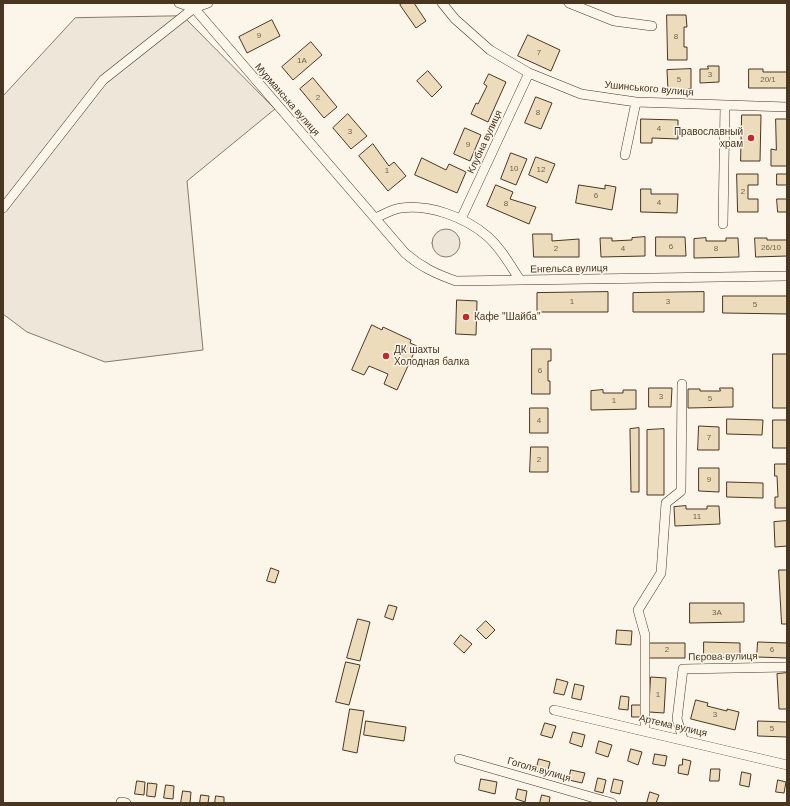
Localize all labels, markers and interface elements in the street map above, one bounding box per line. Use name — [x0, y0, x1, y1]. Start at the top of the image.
house number: 9 — [257, 31, 261, 41]
house number: 8 — [674, 32, 678, 42]
house number: 7 — [537, 48, 541, 58]
house number: 1А — [297, 56, 307, 66]
street label: Мурманська вулиця — [252, 61, 322, 139]
house number: 3 — [708, 70, 712, 80]
house number: 5 — [677, 75, 681, 85]
house number: 20/1 — [760, 75, 776, 85]
street label: Ушинського вулиця — [604, 79, 694, 99]
house number: 2 — [316, 93, 320, 103]
street label: Клубна вулиця — [465, 108, 505, 176]
house number: 8 — [536, 108, 540, 118]
house number: 4 — [657, 124, 661, 134]
place label: Православный храм — [674, 126, 743, 150]
house number: 3 — [348, 127, 352, 137]
marker: Православный храм — [746, 133, 756, 143]
house number: 9 — [466, 140, 470, 150]
house number: 10 — [510, 164, 518, 174]
house number: 12 — [537, 165, 545, 175]
house number: 1 — [385, 166, 389, 176]
house number: 2 — [741, 187, 745, 197]
house number: 6 — [594, 191, 598, 201]
house number: 4 — [657, 198, 661, 208]
house number: 8 — [504, 199, 508, 209]
house number: 6 — [669, 242, 673, 252]
house number: 26/10 — [761, 243, 781, 253]
house number: 2 — [554, 244, 558, 254]
house number: 4 — [621, 244, 625, 254]
house number: 8 — [714, 244, 718, 254]
street label: Енгельса вулиця — [530, 262, 608, 276]
house number: 1 — [570, 297, 574, 307]
house number: 3 — [666, 297, 670, 307]
house number: 5 — [753, 300, 757, 310]
place label: Кафе "Шайба" — [474, 311, 540, 323]
marker: Кафе "Шайба" — [461, 312, 471, 322]
place label: ДК шахты Холодная балка — [394, 344, 469, 368]
marker: ДК шахты Холодная балка — [381, 351, 391, 361]
house number: 6 — [538, 366, 542, 376]
house number: 3 — [659, 392, 663, 402]
house number: 5 — [708, 394, 712, 404]
house number: 1 — [612, 396, 616, 406]
house number: 4 — [537, 416, 541, 426]
house number: 7 — [707, 433, 711, 443]
house number: 2 — [537, 455, 541, 465]
house number: 9 — [707, 475, 711, 485]
house number: 11 — [693, 512, 701, 522]
house number: 3А — [712, 608, 722, 618]
house number: 2 — [665, 645, 669, 655]
house number: 6 — [770, 645, 774, 655]
street label: Пєрова вулиця — [688, 650, 758, 664]
house number: 1 — [656, 690, 660, 700]
house number: 3 — [713, 710, 717, 720]
street label: Артема вулиця — [638, 712, 708, 740]
house number: 5 — [770, 724, 774, 734]
street label: Гоголя вулиця — [506, 755, 572, 785]

